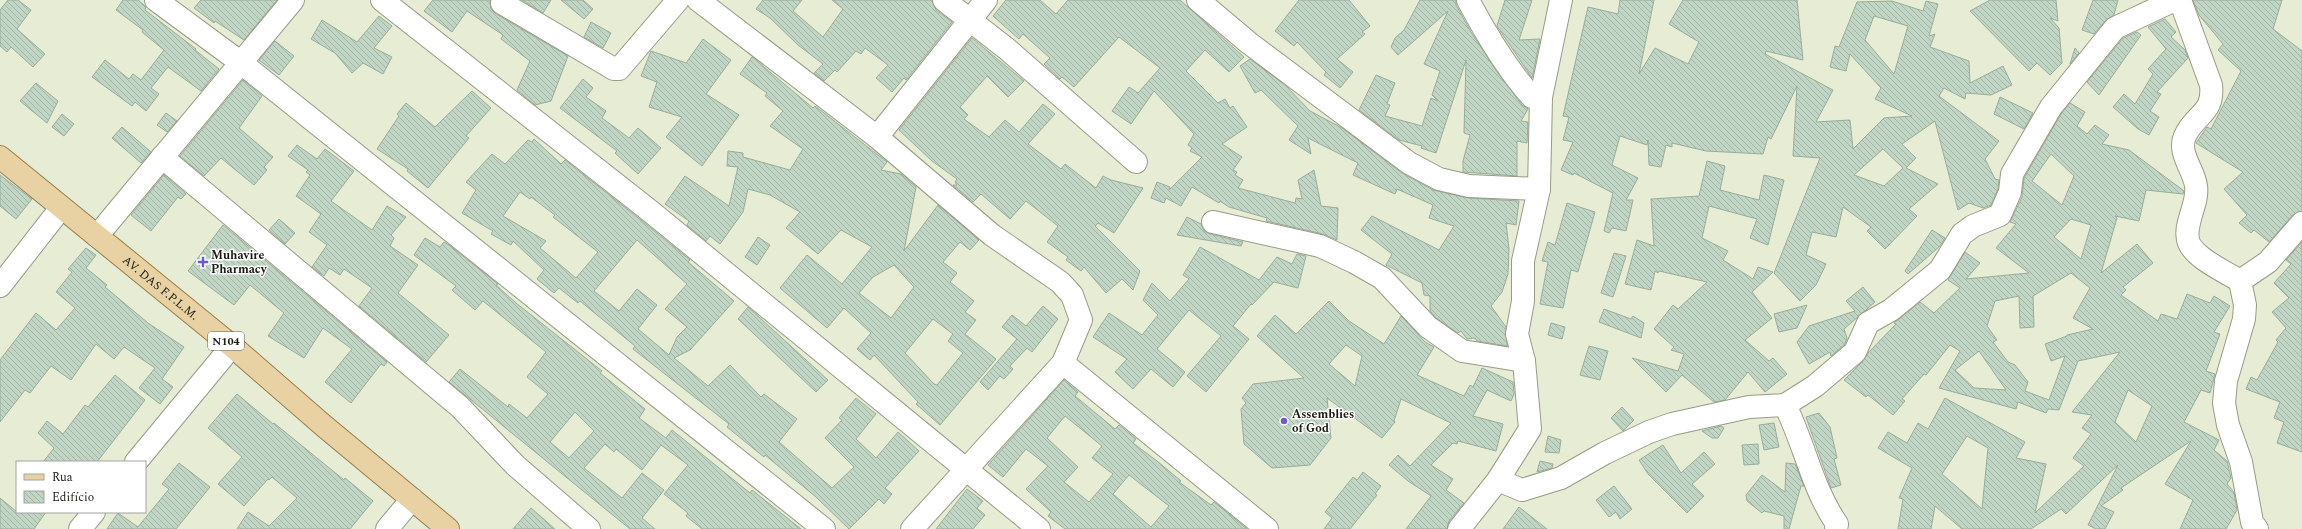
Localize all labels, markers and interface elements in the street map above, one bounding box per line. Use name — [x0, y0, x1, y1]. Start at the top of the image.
place label: Muhavire Pharmacy — [211, 246, 268, 279]
street label: AV. DAS F.P.L.M. — [118, 251, 203, 325]
marker: Muhavire Pharmacy — [198, 257, 208, 267]
road number: N104 — [208, 332, 244, 350]
place label: Assemblies of God — [1292, 405, 1354, 438]
marker: Assemblies of God — [1279, 416, 1289, 426]
legend — [16, 461, 146, 513]
text: Rua — [52, 468, 73, 487]
text: Edifício — [52, 488, 94, 507]

